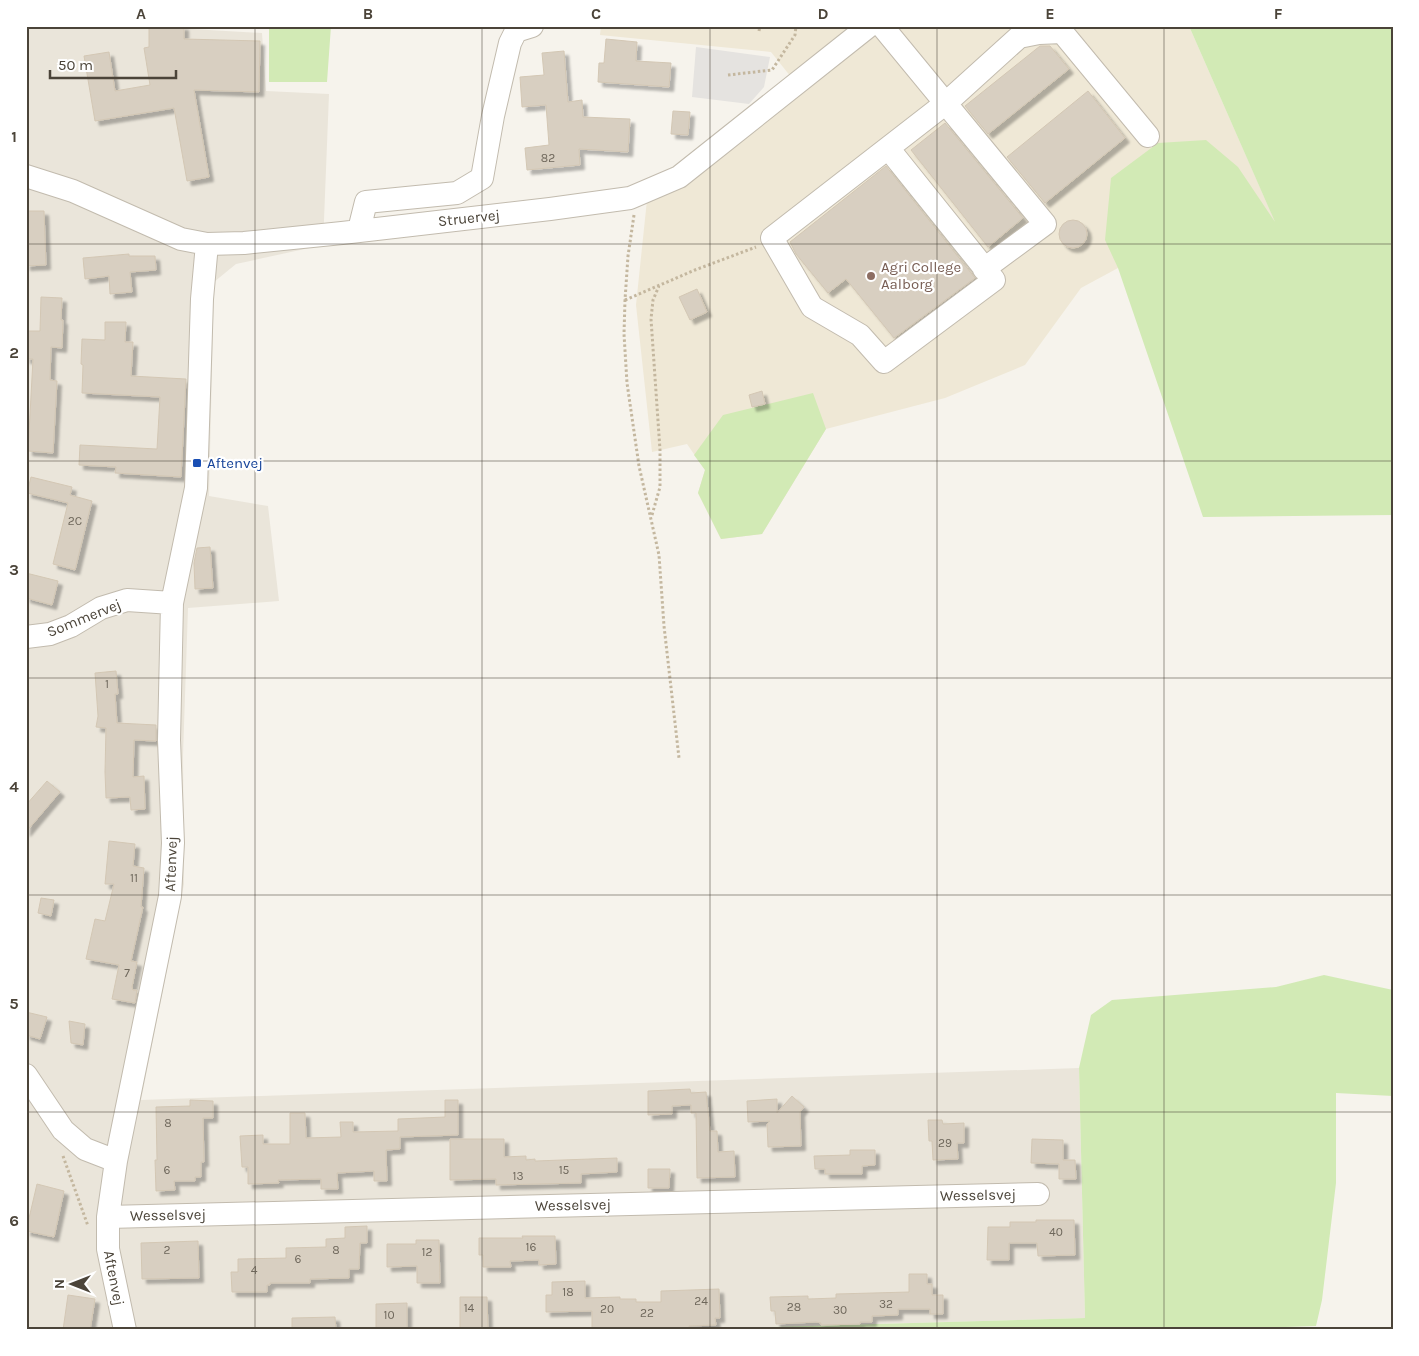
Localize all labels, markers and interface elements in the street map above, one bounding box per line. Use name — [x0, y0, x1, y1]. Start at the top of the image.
text: A — [136, 4, 146, 23]
text: B — [363, 4, 373, 23]
text: C — [591, 4, 601, 23]
text: D — [818, 4, 829, 23]
text: E — [1045, 4, 1055, 23]
text: F — [1274, 4, 1283, 23]
scale bar — [50, 48, 176, 80]
text: 50 m — [58, 56, 93, 74]
text: 1 — [11, 127, 17, 146]
house number: 82 — [541, 151, 555, 165]
street label: Struervej — [437, 206, 501, 230]
place label: Agri College Aalborg — [881, 258, 961, 293]
marker: Agri College Aalborg — [865, 270, 877, 282]
text: 2 — [9, 343, 19, 362]
place label: Aftenvej — [207, 454, 263, 472]
marker: Aftenvej — [191, 457, 203, 469]
house number: 2C — [68, 514, 82, 528]
text: 3 — [9, 560, 19, 579]
street label: Sommervej — [44, 595, 124, 641]
house number: 1 — [105, 677, 109, 691]
text: 4 — [9, 777, 19, 796]
street label: Aftenvej — [161, 836, 181, 892]
house number: 11 — [130, 871, 138, 885]
house number: 7 — [124, 966, 130, 980]
text: 5 — [9, 994, 19, 1013]
house number: 8 — [164, 1116, 172, 1130]
house number: 29 — [938, 1136, 952, 1150]
house number: 6 — [164, 1163, 171, 1177]
house number: 15 — [559, 1163, 570, 1177]
house number: 13 — [512, 1169, 524, 1183]
street label: Wesselsvej — [940, 1185, 1016, 1205]
street label: Wesselsvej — [535, 1195, 611, 1215]
street label: Wesselsvej — [130, 1205, 206, 1225]
text: 6 — [9, 1211, 19, 1230]
house number: 40 — [1049, 1225, 1063, 1239]
house number: 16 — [526, 1240, 537, 1254]
house number: 2 — [164, 1243, 171, 1257]
house number: 8 — [332, 1243, 340, 1257]
house number: 12 — [422, 1245, 433, 1259]
street label: Aftenvej — [100, 1249, 128, 1307]
house number: 6 — [295, 1252, 302, 1266]
north arrow — [48, 1258, 98, 1308]
house number: 4 — [251, 1263, 258, 1277]
text: N — [51, 1279, 68, 1289]
house number: 18 — [562, 1285, 574, 1299]
house number: 24 — [694, 1294, 708, 1308]
house number: 32 — [879, 1297, 893, 1311]
house number: 28 — [787, 1300, 801, 1314]
house number: 14 — [464, 1301, 475, 1315]
house number: 20 — [600, 1302, 614, 1316]
house number: 30 — [833, 1303, 847, 1317]
house number: 22 — [640, 1306, 654, 1320]
house number: 10 — [383, 1308, 395, 1322]

